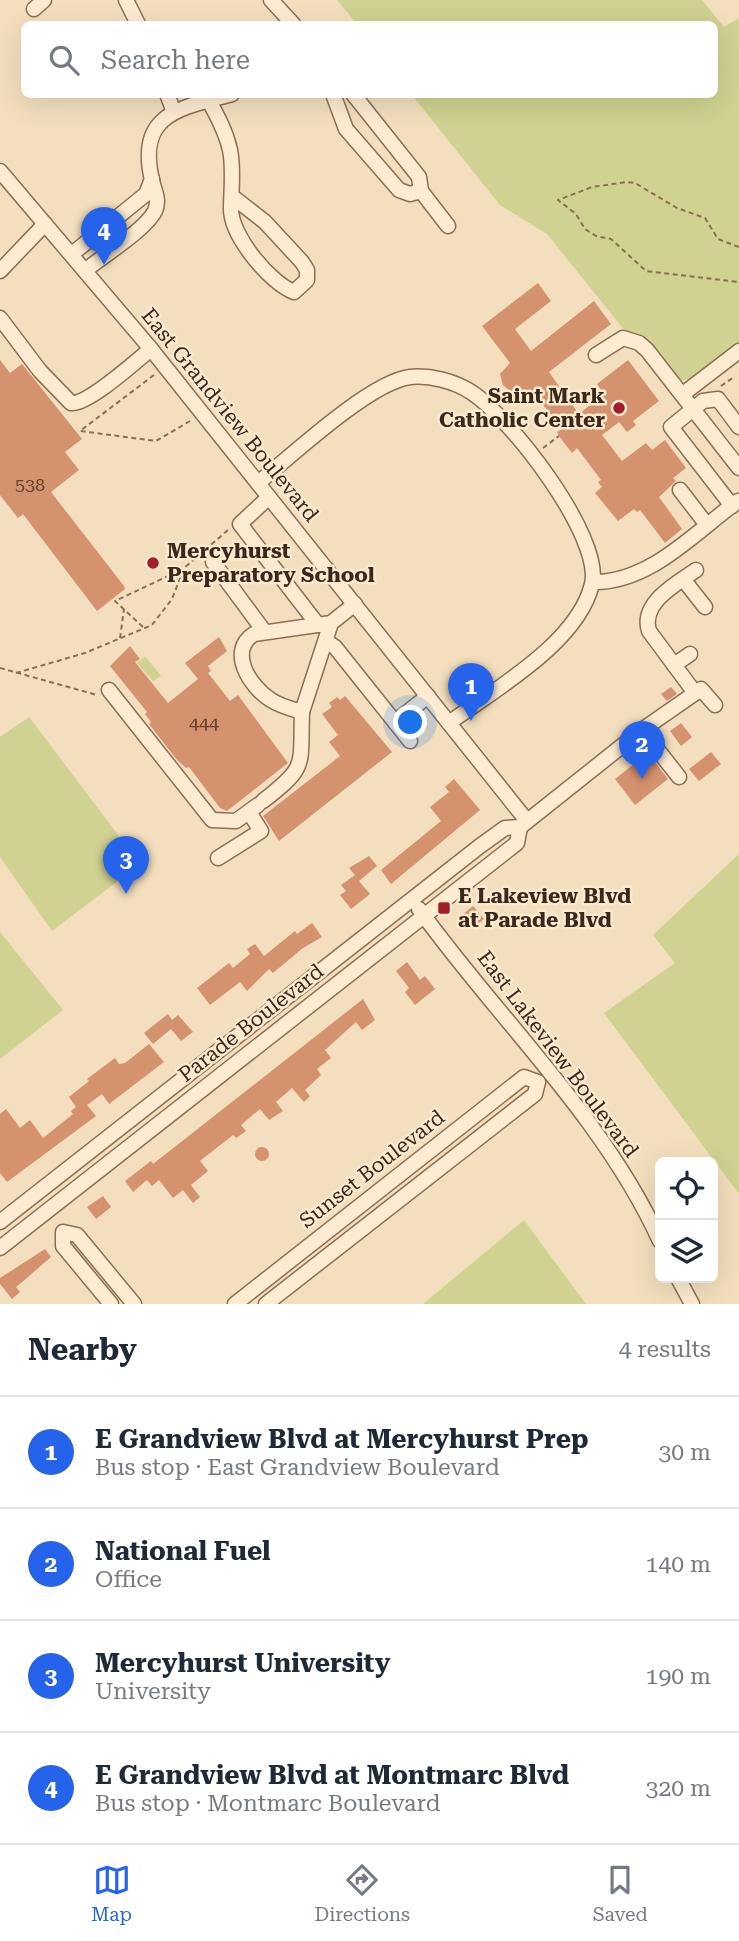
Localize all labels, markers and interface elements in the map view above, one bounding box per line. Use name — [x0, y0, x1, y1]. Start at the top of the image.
search box — [21, 21, 718, 98]
icon: search — [45, 41, 83, 79]
text: Search here — [101, 45, 250, 75]
pin: 4 — [81, 207, 127, 265]
street label: East Grandview Boulevard — [137, 304, 324, 527]
place label: Saint Mark Catholic Center — [439, 384, 605, 432]
marker: Saint Mark Catholic Center — [611, 400, 627, 416]
house number: 538 — [15, 474, 45, 495]
place label: Mercyhurst Preparatory School — [167, 539, 375, 587]
marker: Mercyhurst Preparatory School — [145, 555, 161, 571]
pin: 1 — [448, 663, 494, 721]
your location — [393, 705, 427, 739]
house number: 444 — [189, 712, 219, 733]
pin: 2 — [619, 721, 665, 779]
pin: 3 — [103, 836, 149, 894]
place label: E Lakeview Blvd at Parade Blvd — [458, 884, 631, 932]
marker: E Lakeview Blvd at Parade Blvd — [436, 900, 452, 916]
street label: East Lakeview Boulevard — [472, 946, 644, 1162]
street label: Parade Boulevard — [174, 959, 329, 1087]
street label: Sunset Boulevard — [295, 1105, 450, 1233]
map controls — [655, 1157, 718, 1283]
button: locate — [655, 1157, 718, 1220]
button: layers — [655, 1220, 718, 1283]
text: Nearby — [28, 1332, 137, 1367]
text: 4 results — [619, 1336, 711, 1363]
text: E Grandview Blvd at Mercyhurst Prep — [95, 1424, 588, 1454]
text: 1 — [45, 1439, 57, 1466]
text: 30 m — [658, 1439, 711, 1466]
text: Bus stop · East Grandview Boulevard — [95, 1454, 500, 1481]
text: National Fuel — [95, 1536, 271, 1566]
text: 2 — [45, 1551, 57, 1578]
text: 140 m — [646, 1551, 711, 1578]
text: Office — [95, 1566, 162, 1593]
text: Mercyhurst University — [95, 1648, 390, 1678]
text: 3 — [45, 1663, 57, 1690]
text: 190 m — [646, 1663, 711, 1690]
text: University — [95, 1678, 211, 1705]
text: E Grandview Blvd at Montmarc Blvd — [95, 1760, 569, 1790]
text: 4 — [45, 1775, 57, 1802]
text: 320 m — [646, 1775, 711, 1802]
text: Bus stop · Montmarc Boulevard — [95, 1790, 440, 1817]
tab: Map — [91, 1861, 132, 1926]
tab: Directions — [314, 1861, 410, 1926]
tab: Saved — [593, 1861, 648, 1926]

